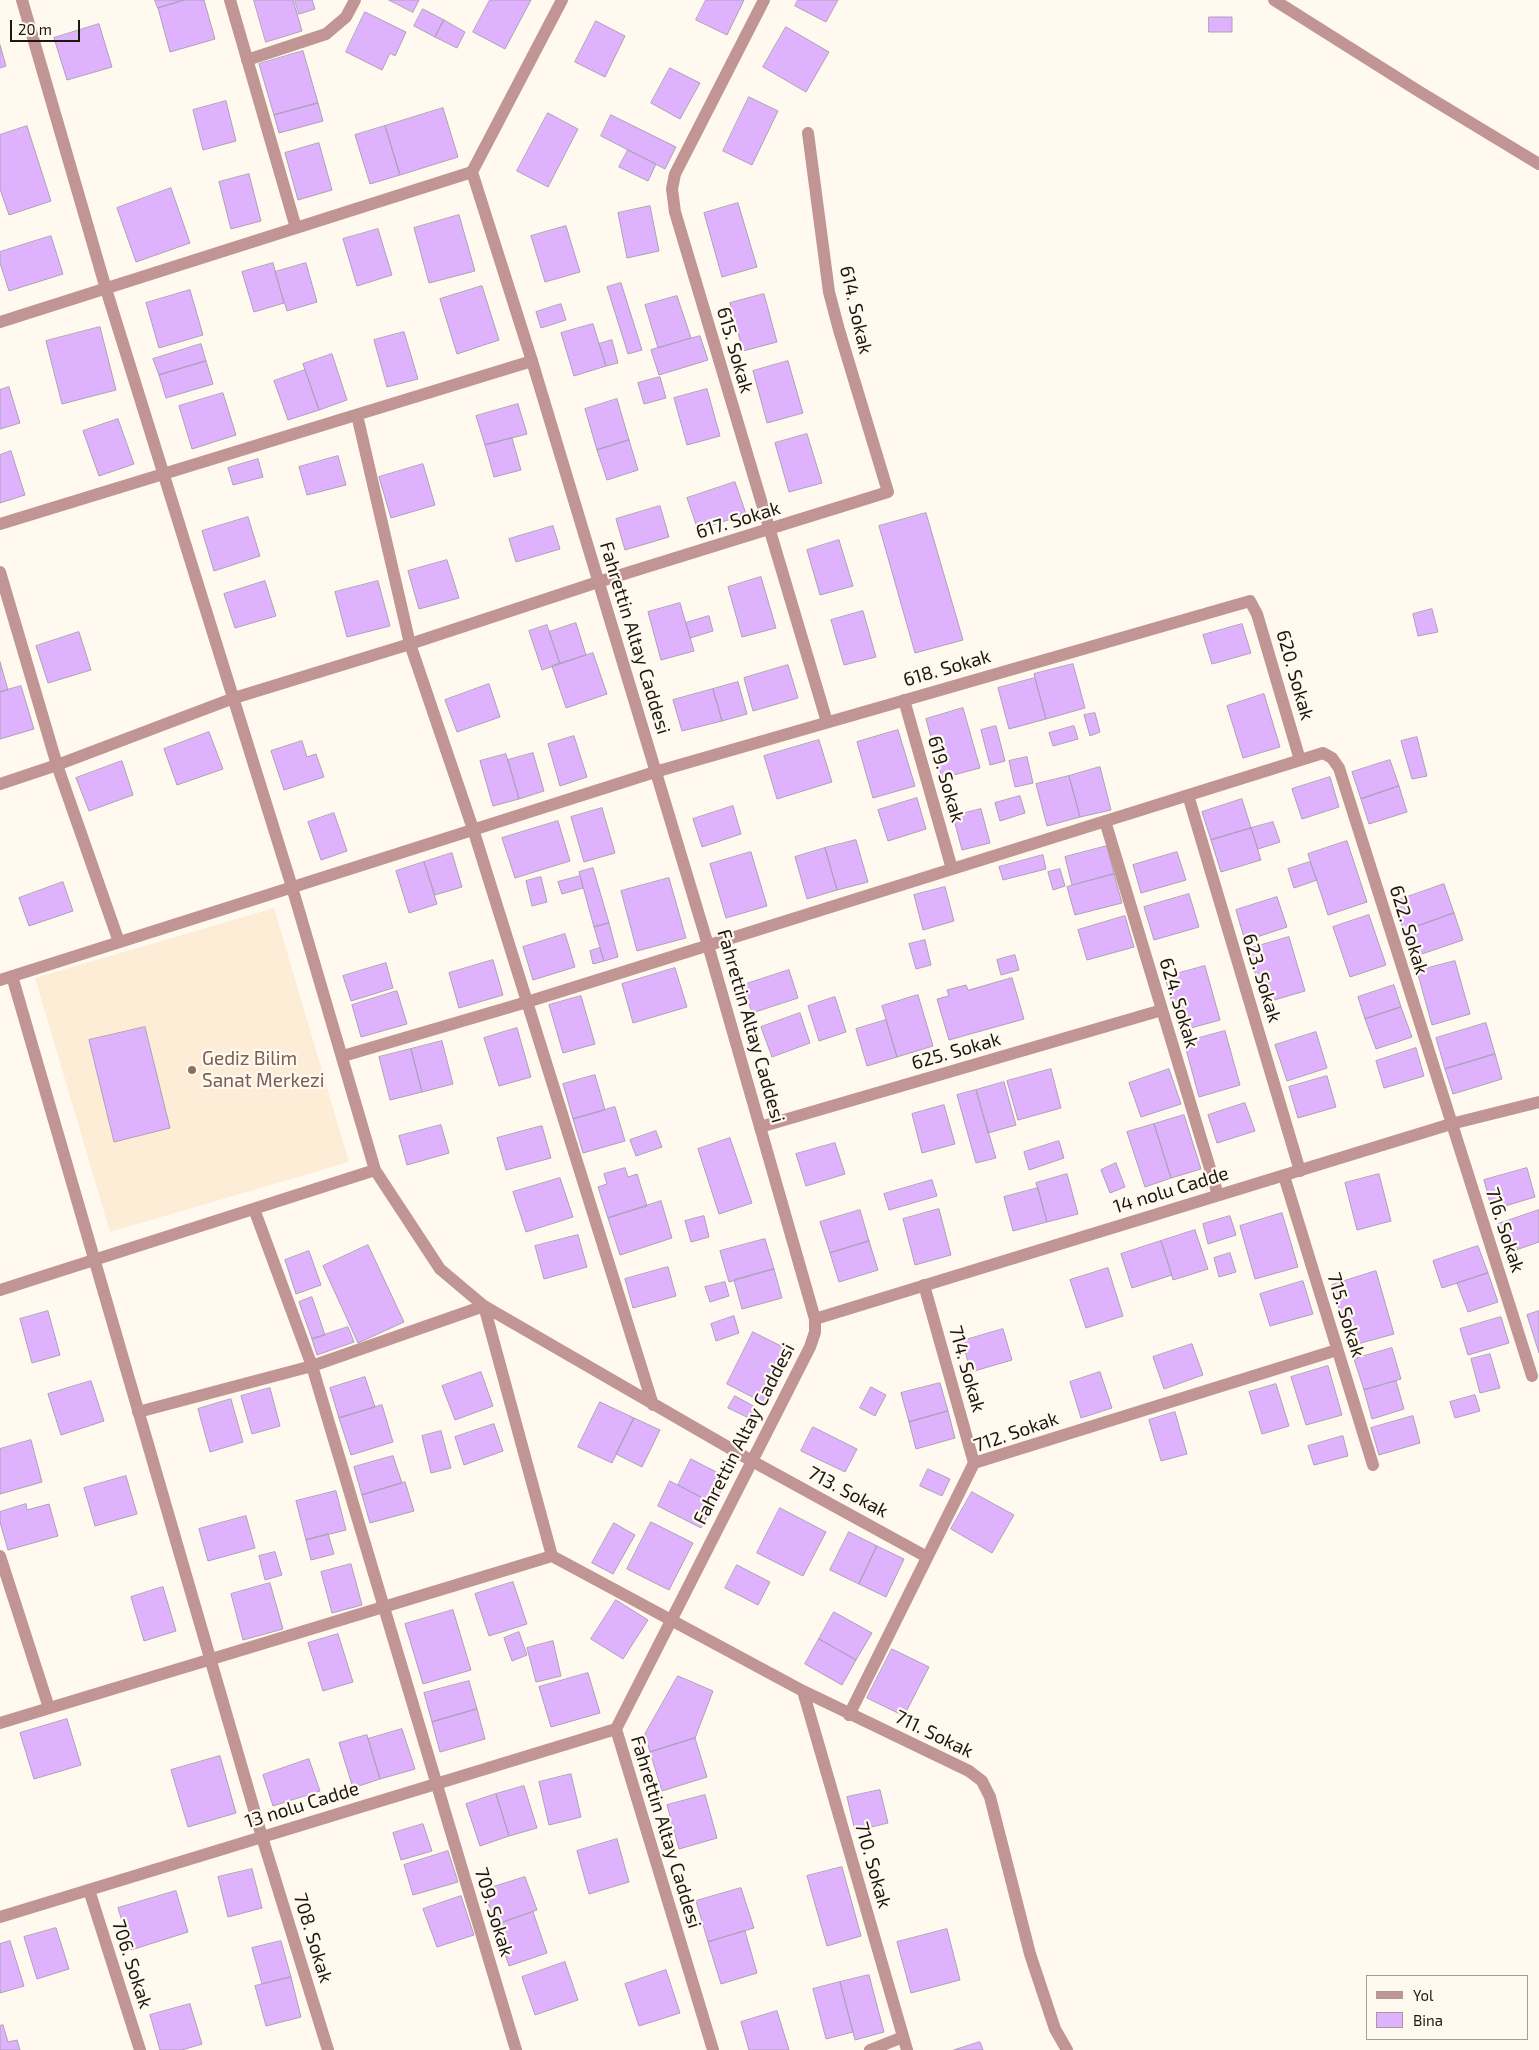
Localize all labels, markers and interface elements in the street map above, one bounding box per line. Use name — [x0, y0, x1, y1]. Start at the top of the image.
scale bar — [12, 10, 82, 42]
text: 20 m — [18, 20, 52, 38]
street label: 614. Sokak — [835, 264, 877, 356]
street label: 615. Sokak — [712, 304, 758, 396]
street label: 617. Sokak — [693, 496, 783, 544]
street label: Fahrettin Altay Caddesi — [595, 539, 675, 737]
street label: 620. Sokak — [1271, 627, 1319, 723]
street label: 618. Sokak — [901, 645, 993, 691]
street label: 619. Sokak — [923, 733, 969, 825]
street label: 622. Sokak — [1385, 883, 1433, 977]
street label: Fahrettin Altay Caddesi — [712, 927, 790, 1125]
street label: 623. Sokak — [1238, 931, 1286, 1025]
street label: 624. Sokak — [1154, 955, 1204, 1051]
street label: 625. Sokak — [909, 1027, 1003, 1075]
place label: Gediz Bilim Sanat Merkezi — [202, 1048, 325, 1092]
marker: Gediz Bilim Sanat Merkezi — [186, 1064, 198, 1076]
street label: 14 nolu Cadde — [1111, 1162, 1231, 1218]
street label: 716. Sokak — [1481, 1185, 1529, 1275]
street label: 715. Sokak — [1322, 1270, 1370, 1360]
street label: 714. Sokak — [944, 1323, 990, 1415]
street label: Fahrettin Altay Caddesi — [688, 1340, 800, 1528]
street label: 712. Sokak — [971, 1407, 1061, 1457]
street label: 713. Sokak — [804, 1461, 892, 1523]
street label: 711. Sokak — [891, 1705, 977, 1763]
street label: Fahrettin Altay Caddesi — [626, 1733, 706, 1931]
street label: 13 nolu Cadde — [242, 1777, 362, 1833]
street label: 710. Sokak — [850, 1819, 896, 1911]
street label: 709. Sokak — [470, 1865, 518, 1959]
street label: 708. Sokak — [289, 1890, 337, 1986]
street label: 706. Sokak — [107, 1917, 157, 2011]
legend — [1366, 1975, 1529, 2040]
text: Yol — [1413, 1986, 1434, 2004]
text: Bina — [1413, 2011, 1443, 2029]

